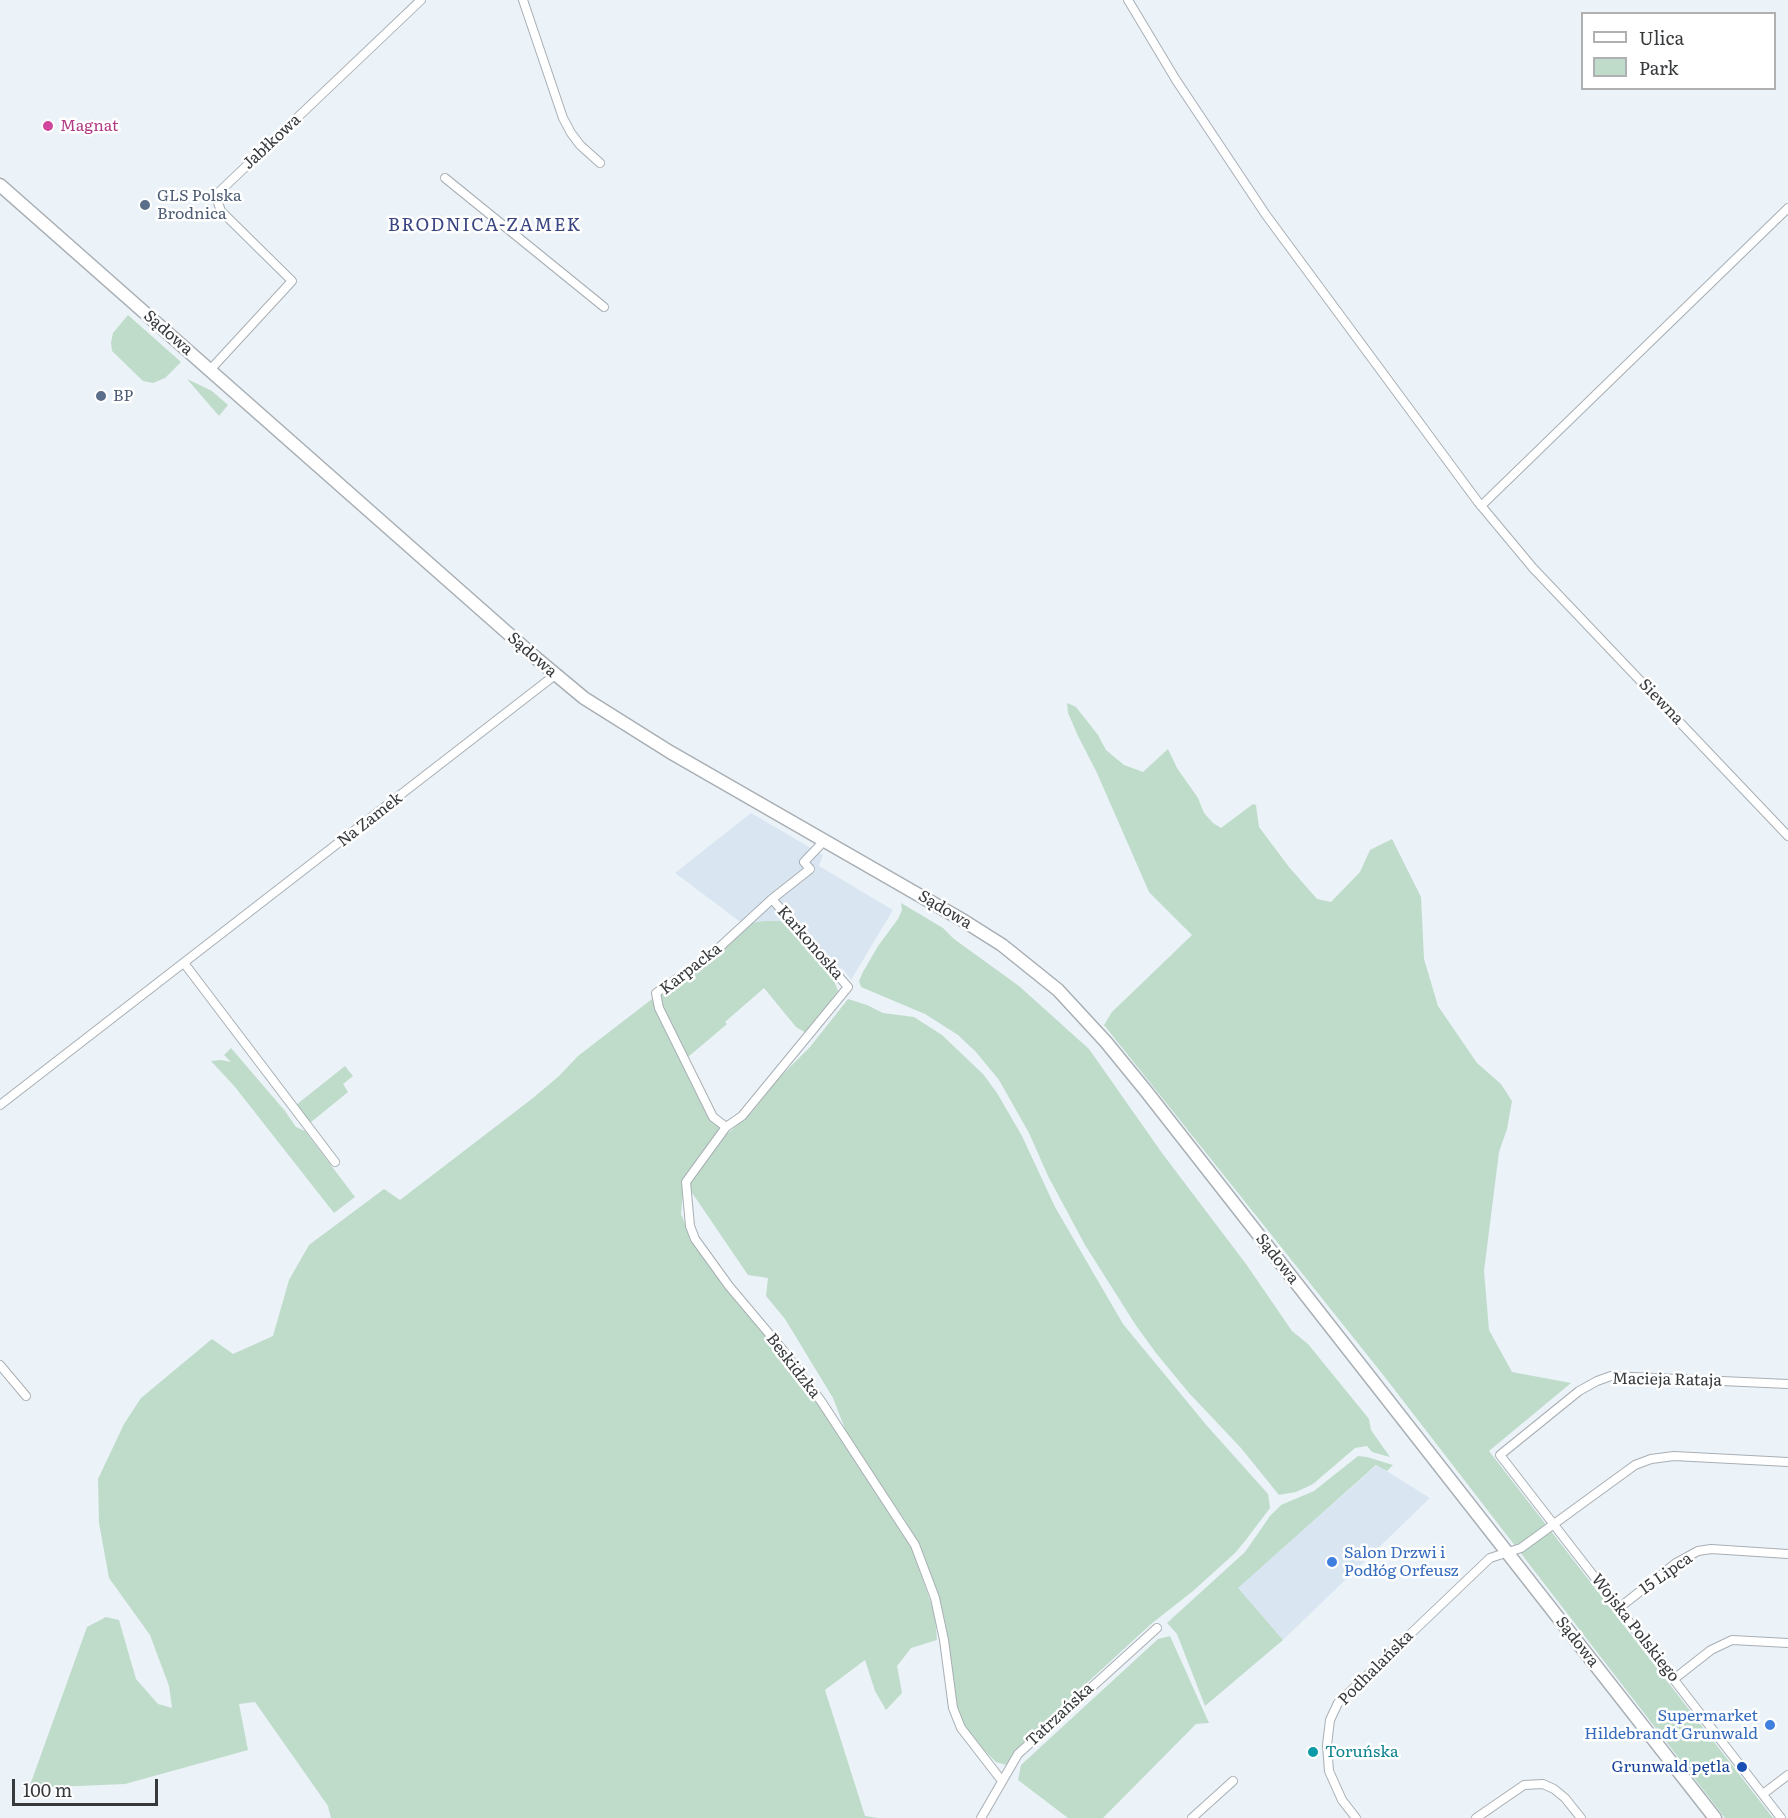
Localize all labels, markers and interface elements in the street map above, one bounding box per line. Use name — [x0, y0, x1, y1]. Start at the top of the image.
legend — [1581, 12, 1776, 90]
text: Ulica — [1639, 24, 1684, 51]
text: Park — [1639, 54, 1678, 81]
street label: Jabłkowa — [239, 110, 305, 174]
place label: Magnat — [60, 116, 118, 136]
marker: Magnat — [41, 119, 55, 133]
place label: GLS Polska Brodnica — [157, 186, 242, 224]
marker: GLS Polska Brodnica — [138, 198, 152, 212]
district label: BRODNICA-ZAMEK — [388, 215, 582, 237]
street label: Sądowa — [139, 306, 197, 360]
place label: BP — [113, 386, 133, 406]
marker: BP — [94, 389, 108, 403]
street label: Sądowa — [503, 628, 561, 682]
street label: Siewna — [1635, 675, 1687, 729]
street label: Na Zamek — [334, 789, 406, 851]
street label: Sądowa — [915, 887, 975, 933]
street label: Karkonoska — [773, 902, 847, 984]
street label: Karpacka — [657, 939, 725, 999]
street label: Sądowa — [1251, 1230, 1303, 1288]
street label: Beskidzka — [762, 1330, 824, 1402]
street label: Macieja Rataja — [1612, 1369, 1722, 1391]
place label: Salon Drzwi i Podłóg Orfeusz — [1344, 1543, 1459, 1581]
street label: 15 Lipca — [1636, 1549, 1696, 1599]
marker: Salon Drzwi i Podłóg Orfeusz — [1325, 1555, 1339, 1569]
street label: Wojska Polskiego — [1587, 1570, 1683, 1686]
street label: Sądowa — [1551, 1613, 1603, 1671]
street label: Podhalańska — [1335, 1627, 1417, 1709]
street label: Tatrzańska — [1022, 1679, 1098, 1751]
place label: Supermarket Hildebrandt Grunwald — [1584, 1706, 1758, 1744]
marker: Supermarket Hildebrandt Grunwald — [1763, 1718, 1777, 1732]
place label: Toruńska — [1325, 1742, 1399, 1762]
marker: Toruńska — [1306, 1745, 1320, 1759]
place label: Grunwald pętla — [1611, 1757, 1730, 1777]
marker: Grunwald pętla — [1735, 1760, 1749, 1774]
scale bar — [15, 1767, 160, 1805]
text: 100 m — [23, 1776, 72, 1803]

